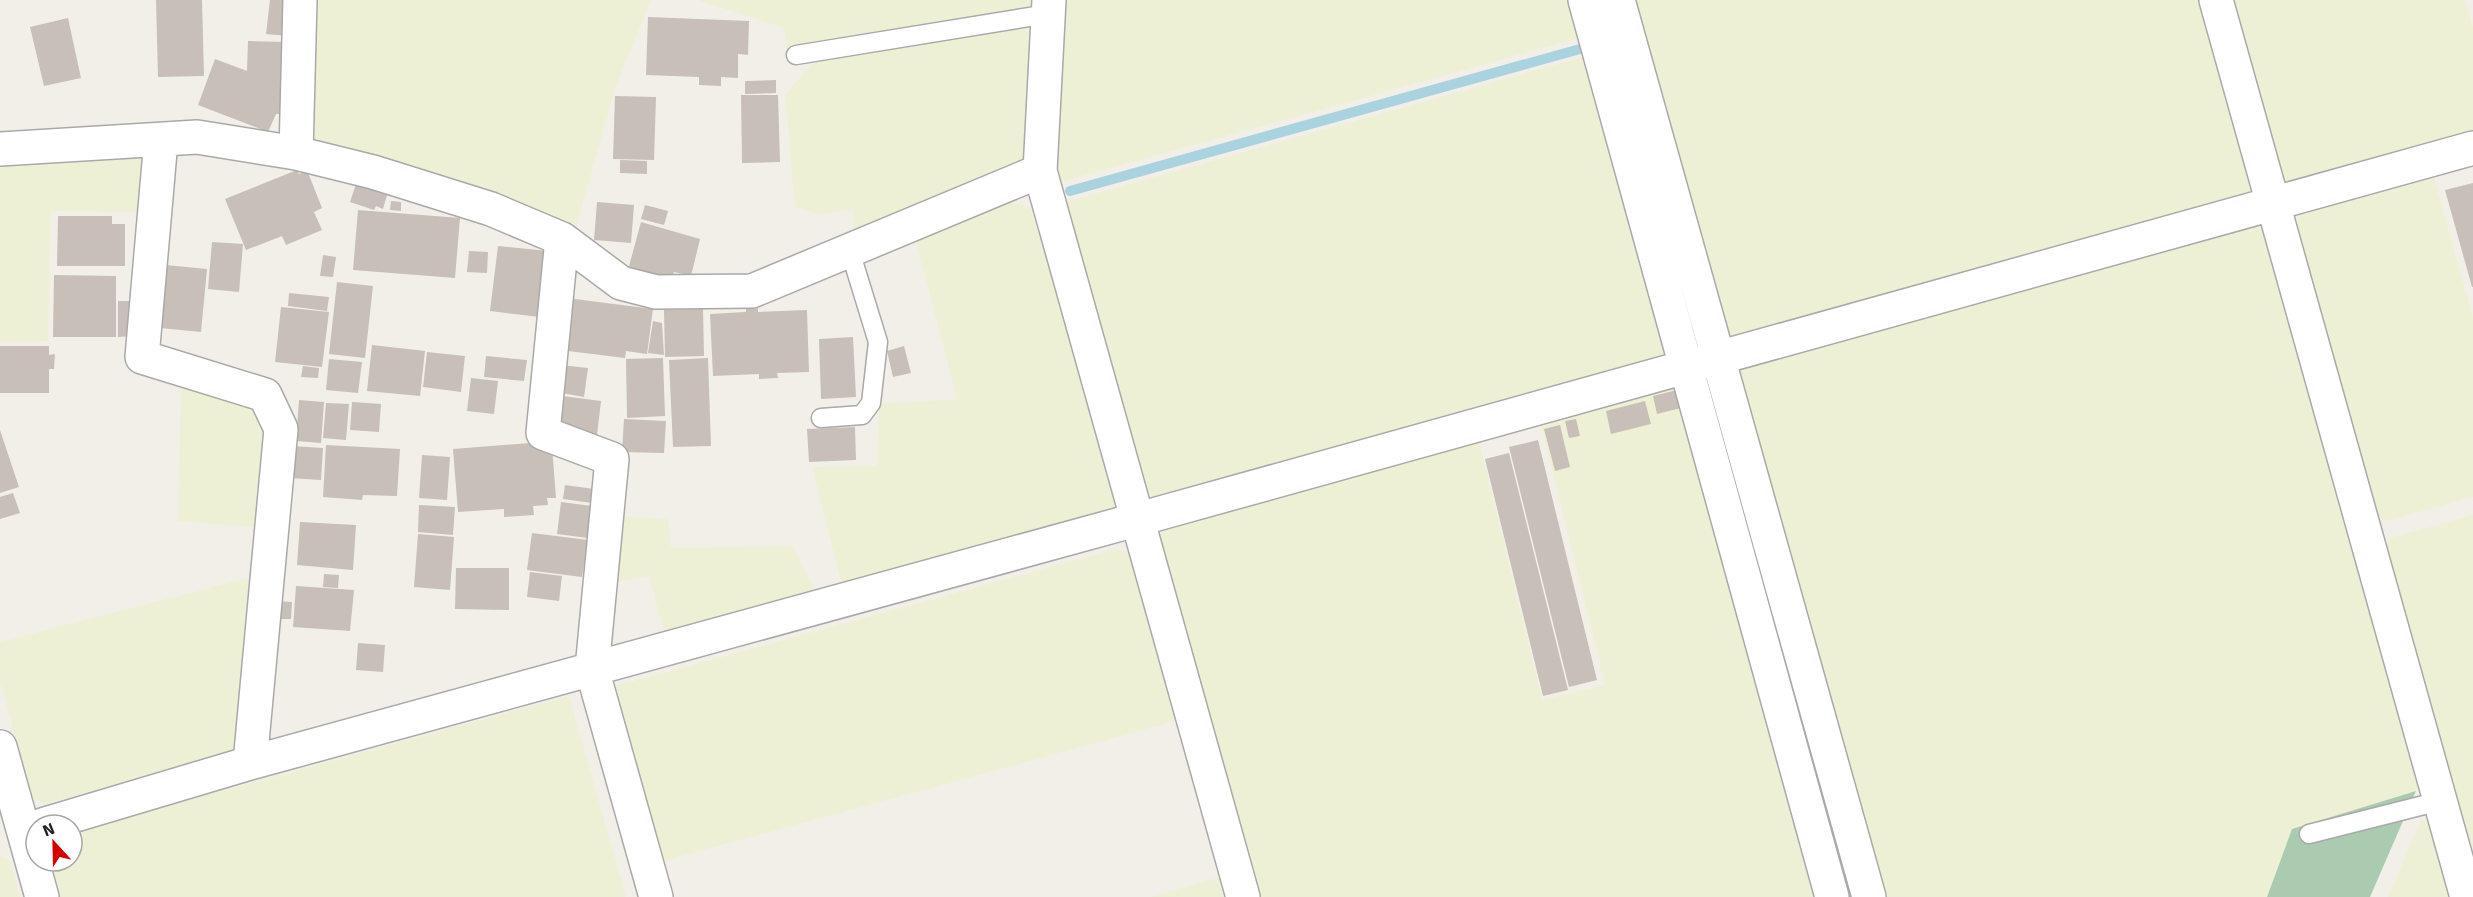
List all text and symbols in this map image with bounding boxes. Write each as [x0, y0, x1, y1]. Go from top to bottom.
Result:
north arrow [24, 813, 84, 873]
text: N [40, 819, 58, 841]

